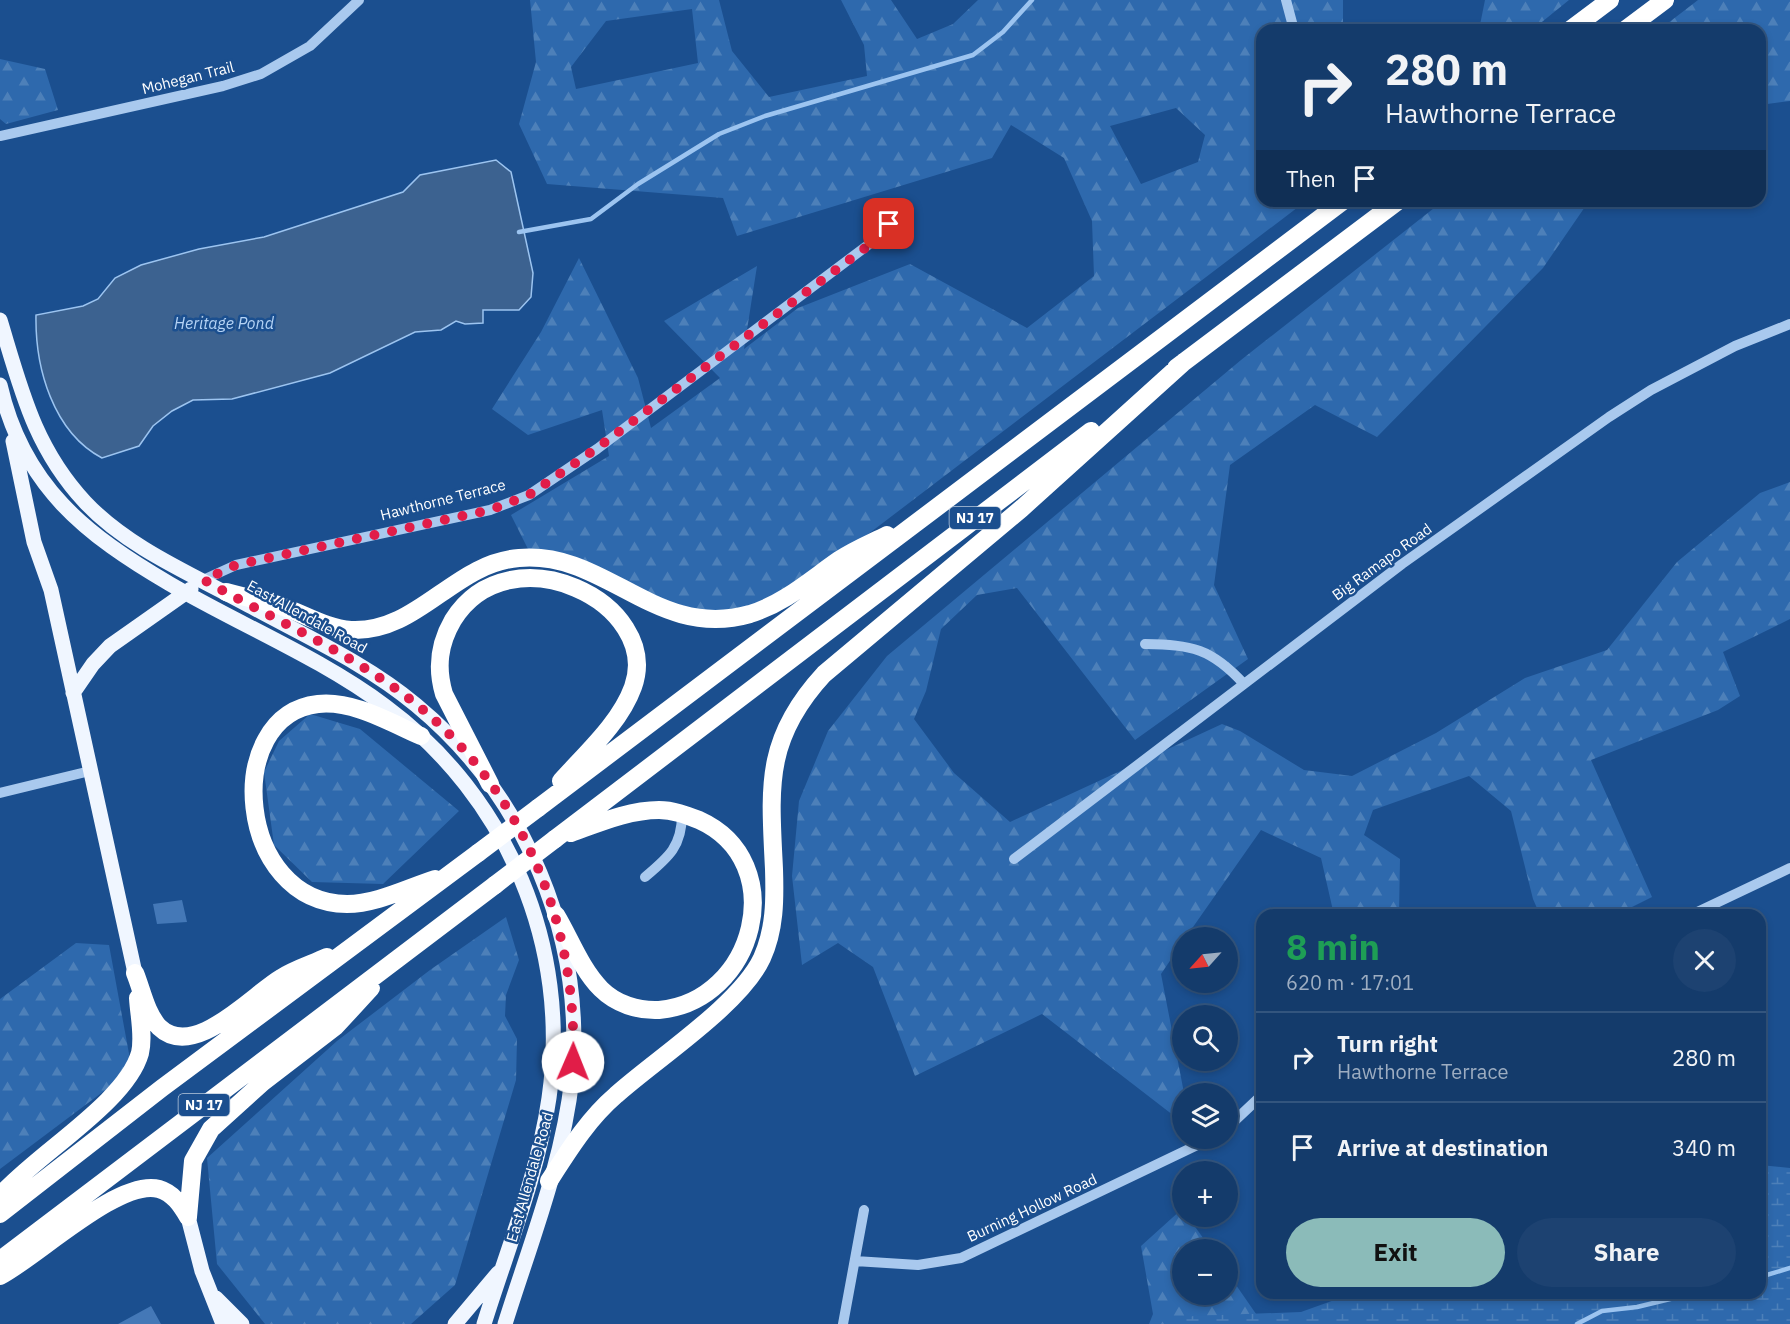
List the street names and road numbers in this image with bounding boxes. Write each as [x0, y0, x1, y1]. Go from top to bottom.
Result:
street label: Mohegan Trail [140, 57, 236, 98]
street label: Hawthorne Terrace [378, 475, 508, 524]
road number: NJ 17 [950, 507, 1000, 529]
street label: Big Ramapo Road [1328, 519, 1435, 604]
street label: East Allendale Road [244, 576, 371, 657]
road number: NJ 17 [178, 1094, 230, 1116]
street label: East Allendale Road [502, 1110, 557, 1244]
street label: Burning Hollow Road [964, 1169, 1100, 1246]

